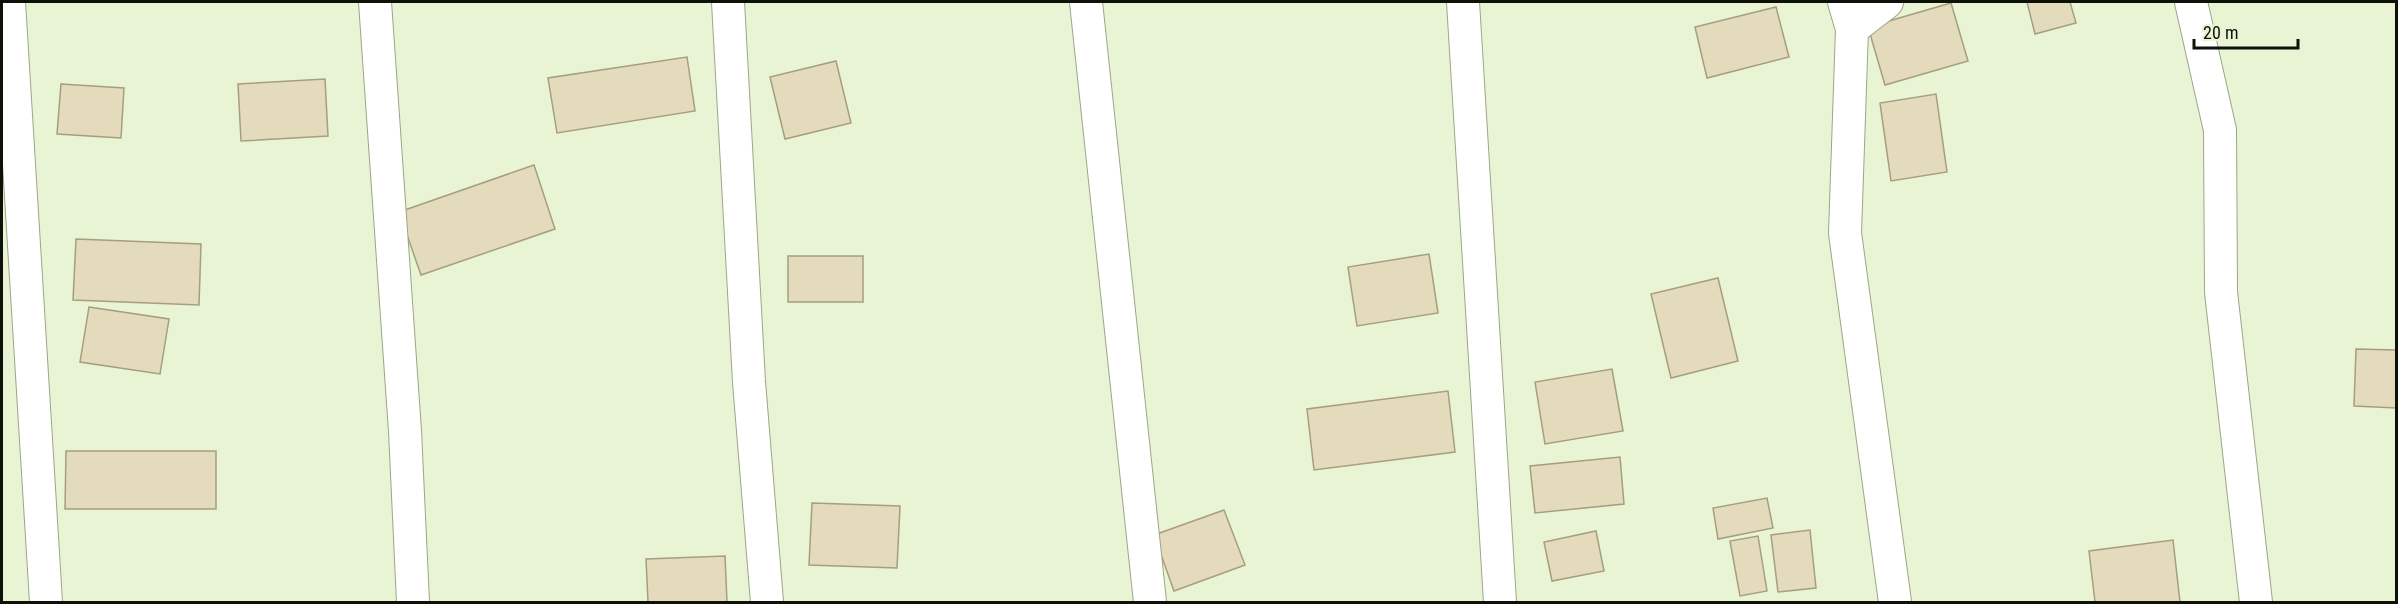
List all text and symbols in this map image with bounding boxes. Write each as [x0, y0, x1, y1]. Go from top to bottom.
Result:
scale bar [2194, 12, 2298, 50]
text: 20 m [2203, 22, 2238, 43]

